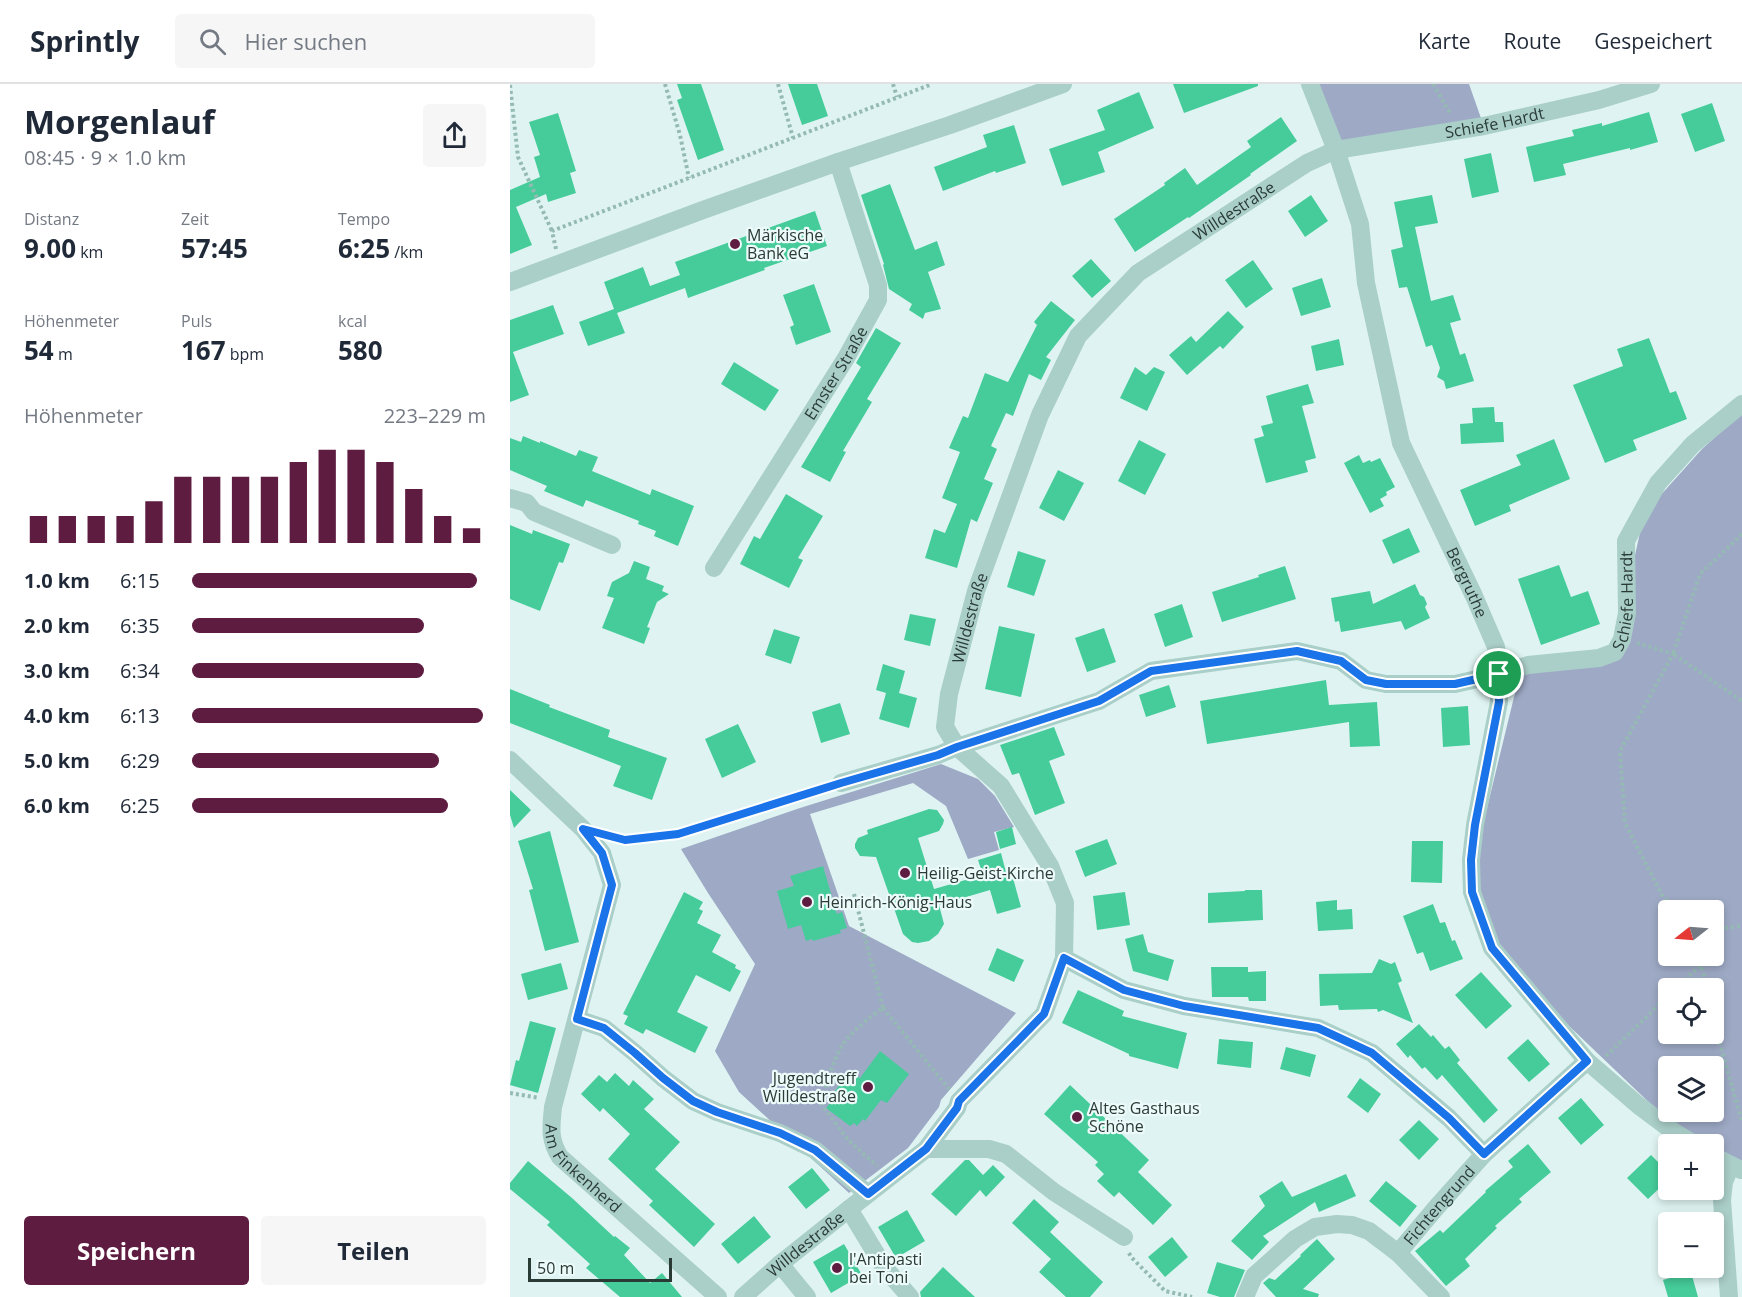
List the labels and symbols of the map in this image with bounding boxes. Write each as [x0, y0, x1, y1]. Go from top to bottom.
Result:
street label: Schiefe Hardt [1443, 102, 1546, 143]
street label: Willdestraße [1189, 176, 1279, 245]
place label: Märkische Bank eG [747, 224, 823, 264]
marker: Märkische Bank eG [728, 237, 742, 251]
street label: Emster Straße [799, 322, 872, 424]
street label: Bergruthe [1441, 543, 1493, 621]
street label: Schiefe Hardt [1607, 551, 1638, 655]
street label: Willdestraße [946, 569, 993, 666]
pin [1473, 648, 1524, 699]
place label: Heilig-Geist-Kirche [917, 862, 1054, 884]
marker: Heilig-Geist-Kirche [898, 866, 912, 880]
place label: Heinrich-König-Haus [819, 891, 972, 913]
marker: Heinrich-König-Haus [800, 895, 814, 909]
north arrow [1658, 900, 1724, 966]
place label: Jugendtreff Willdestraße [763, 1067, 857, 1107]
marker: Jugendtreff Willdestraße [861, 1080, 875, 1094]
place label: Altes Gasthaus Schöne [1089, 1097, 1200, 1137]
marker: Altes Gasthaus Schöne [1070, 1110, 1084, 1124]
street label: Am Finkenherd [540, 1124, 626, 1217]
street label: Fichtengrund [1398, 1161, 1480, 1250]
street label: Willdestraße [762, 1206, 849, 1282]
place label: l'Antipasti bei Toni [849, 1248, 922, 1288]
scale bar [528, 1255, 672, 1282]
marker: l'Antipasti bei Toni [830, 1261, 844, 1275]

